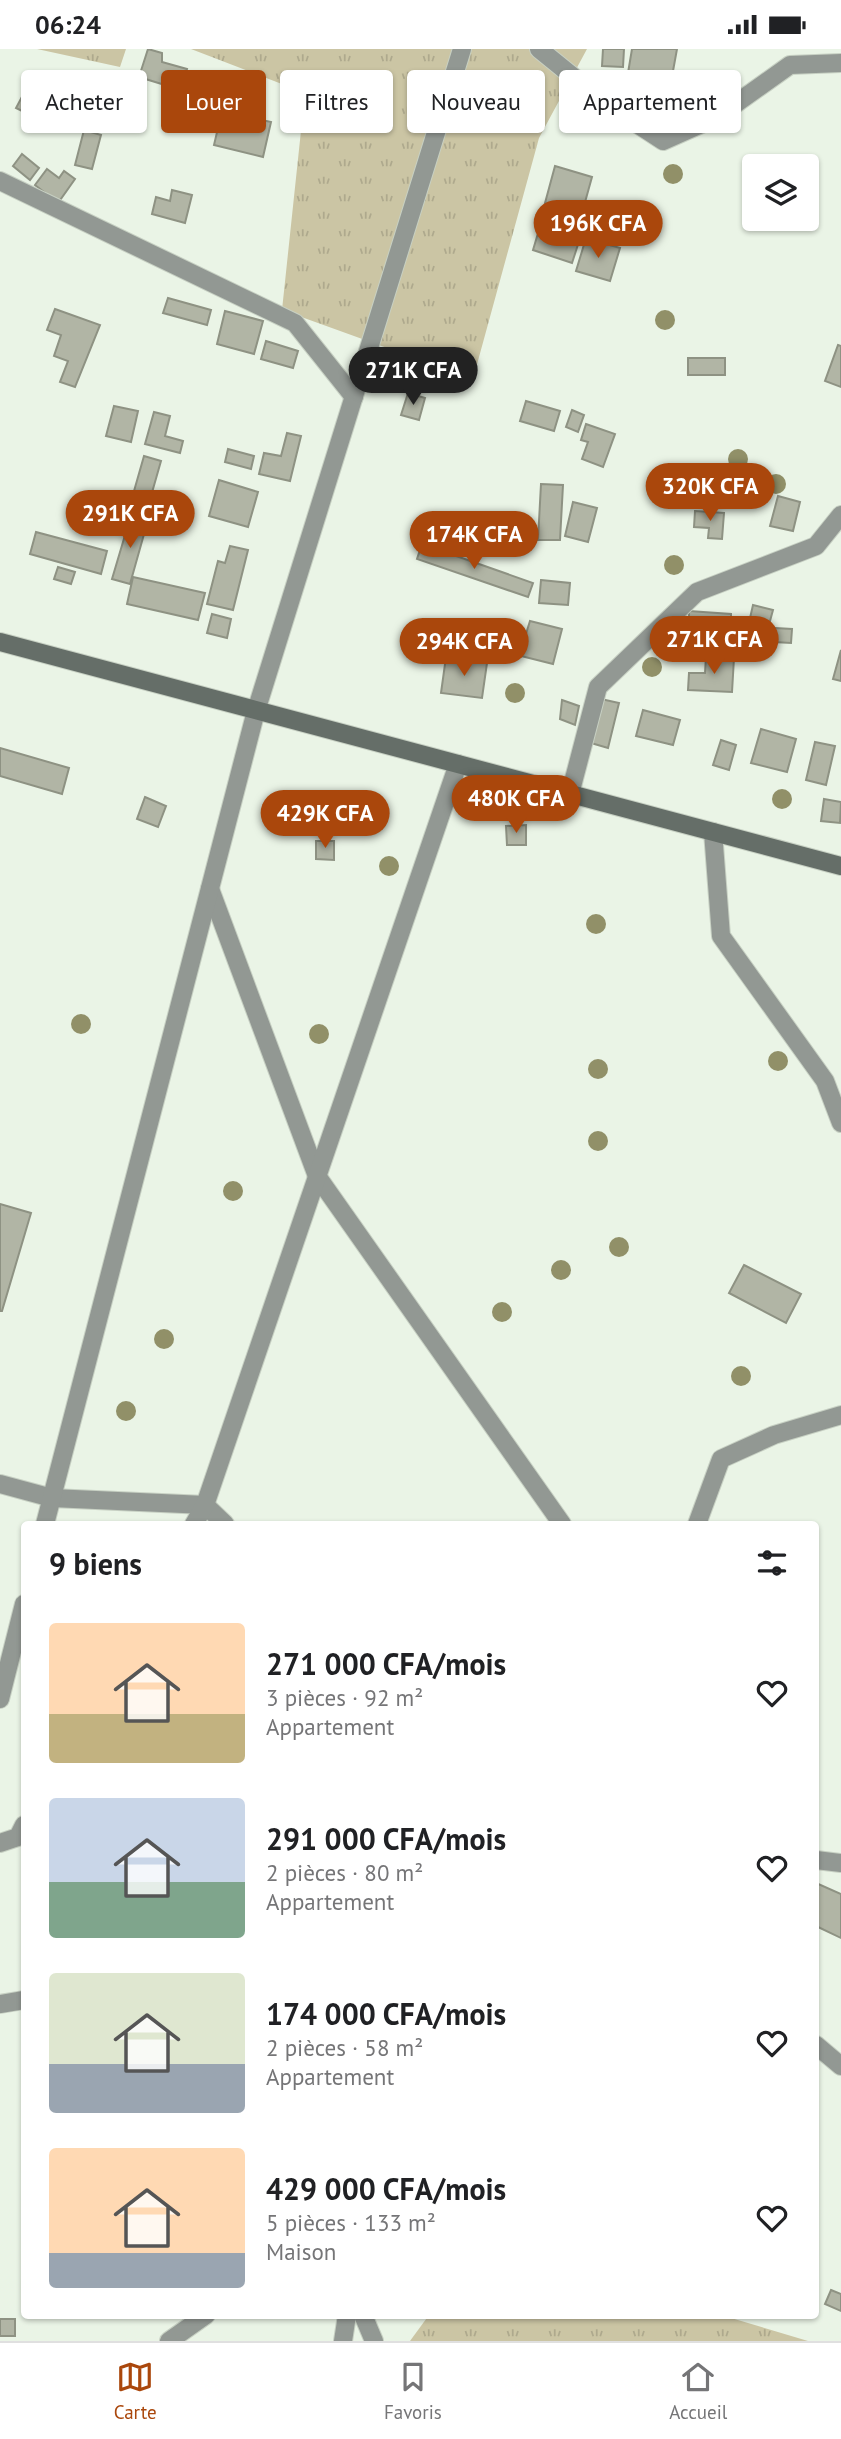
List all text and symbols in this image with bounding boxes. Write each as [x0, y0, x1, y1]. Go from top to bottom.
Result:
text: 06:24 [35, 8, 101, 41]
chip: Acheter [21, 70, 147, 133]
chip: Louer [161, 70, 266, 133]
chip: Filtres [280, 70, 393, 133]
chip: Nouveau [407, 70, 545, 133]
chip: Appartement [559, 70, 741, 133]
map controls [742, 154, 819, 231]
button: layers [742, 154, 819, 231]
pin: 196K CFA [526, 201, 670, 260]
text: 196K CFA [550, 208, 646, 237]
pin: 271K CFA [341, 347, 485, 407]
text: 271K CFA [365, 355, 461, 384]
pin: 320K CFA [638, 463, 782, 523]
text: 320K CFA [662, 471, 758, 500]
pin: 291K CFA [58, 491, 202, 550]
text: 291K CFA [82, 498, 178, 527]
pin: 174K CFA [402, 511, 546, 571]
text: 174K CFA [426, 519, 522, 548]
pin: 271K CFA [642, 617, 786, 676]
pin: 294K CFA [392, 619, 536, 678]
text: 271K CFA [666, 624, 762, 653]
text: 294K CFA [416, 626, 512, 655]
pin: 480K CFA [444, 775, 588, 835]
text: 480K CFA [468, 783, 564, 812]
pin: 429K CFA [253, 791, 397, 850]
text: 429K CFA [277, 798, 373, 827]
text: 9 biens [49, 1544, 142, 1583]
icon: filters [753, 1544, 791, 1582]
text: 271 000 CFA/mois [266, 1644, 506, 1683]
icon: home [105, 1651, 189, 1735]
icon: heart [753, 1674, 791, 1712]
text: 3 pièces · 92 m² [266, 1683, 423, 1712]
text: Appartement [266, 1712, 394, 1741]
text: 291 000 CFA/mois [266, 1819, 506, 1858]
icon: home [105, 1826, 189, 1910]
icon: heart [753, 1849, 791, 1887]
text: 2 pièces · 80 m² [266, 1858, 423, 1887]
text: Appartement [266, 1887, 394, 1916]
text: 174 000 CFA/mois [266, 1994, 506, 2033]
icon: home [105, 2001, 189, 2085]
icon: heart [753, 2024, 791, 2062]
text: 2 pièces · 58 m² [266, 2033, 423, 2062]
text: Appartement [266, 2062, 394, 2091]
text: 429 000 CFA/mois [266, 2169, 506, 2208]
icon: home [105, 2176, 189, 2260]
icon: heart [753, 2199, 791, 2237]
text: 5 pièces · 133 m² [266, 2208, 436, 2237]
text: Maison [266, 2237, 336, 2266]
tab: Carte [114, 2358, 157, 2424]
tab: Favoris [384, 2358, 442, 2424]
tab: Accueil [669, 2358, 727, 2424]

